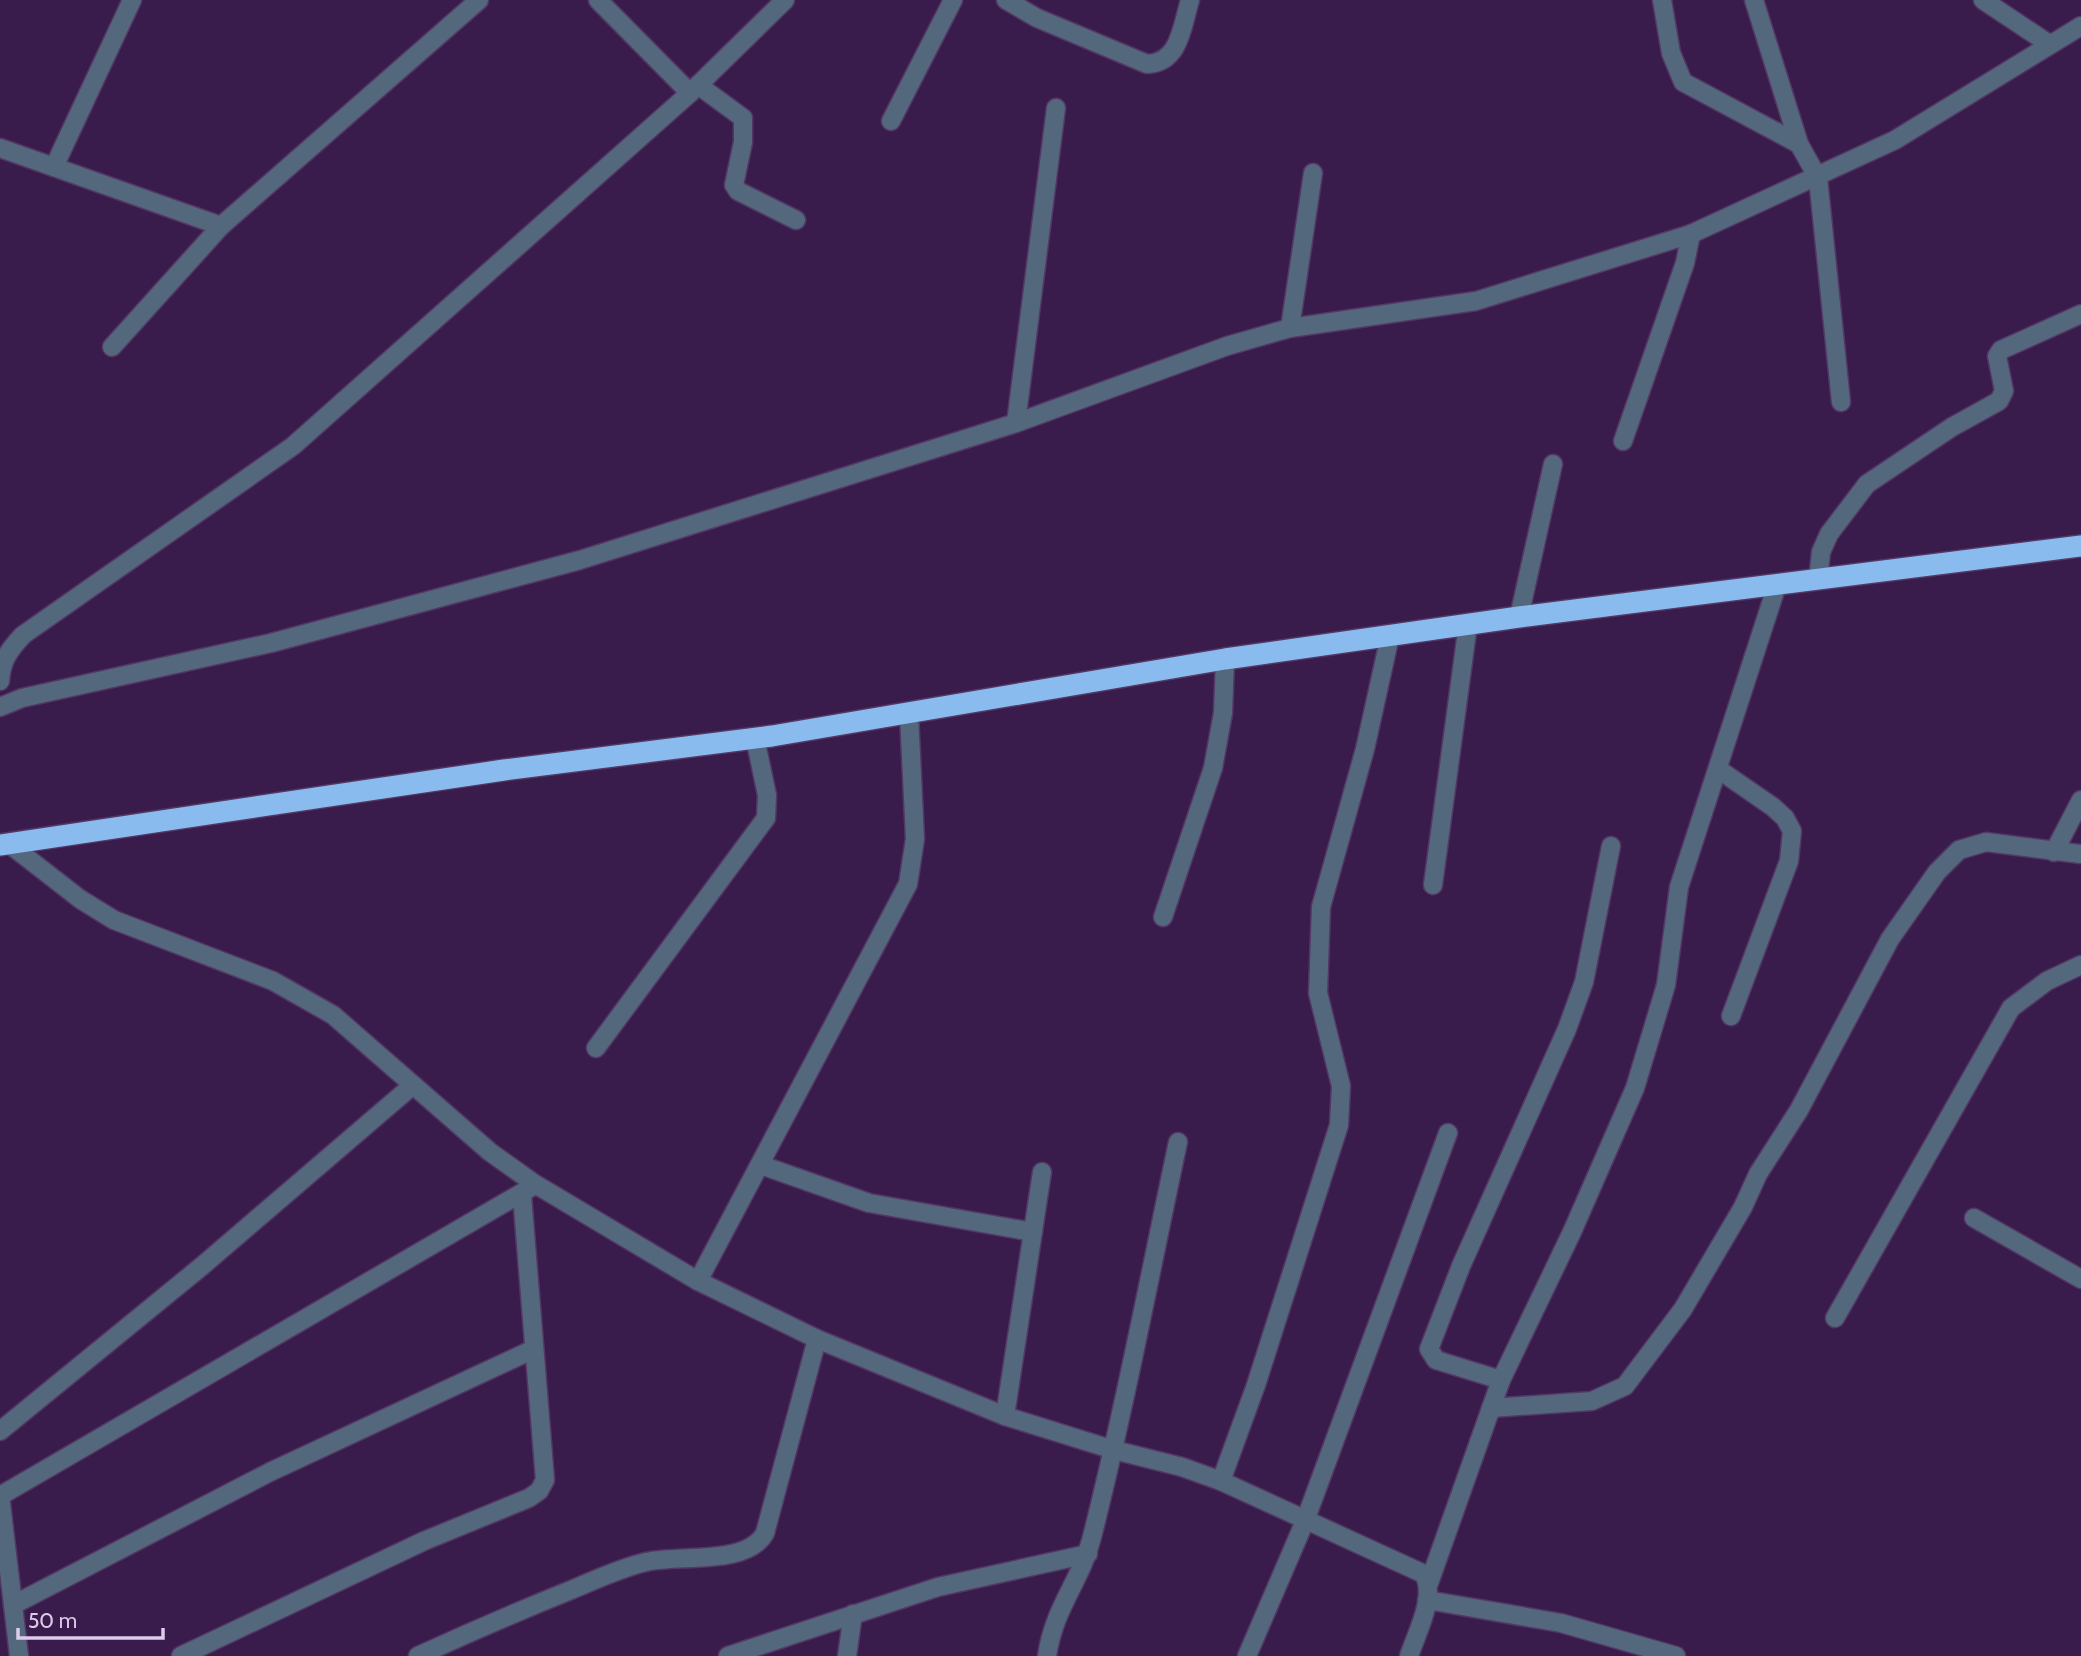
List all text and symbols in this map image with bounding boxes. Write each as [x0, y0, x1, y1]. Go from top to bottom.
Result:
scale bar [18, 1596, 163, 1640]
text: 50 m [28, 1608, 77, 1633]

